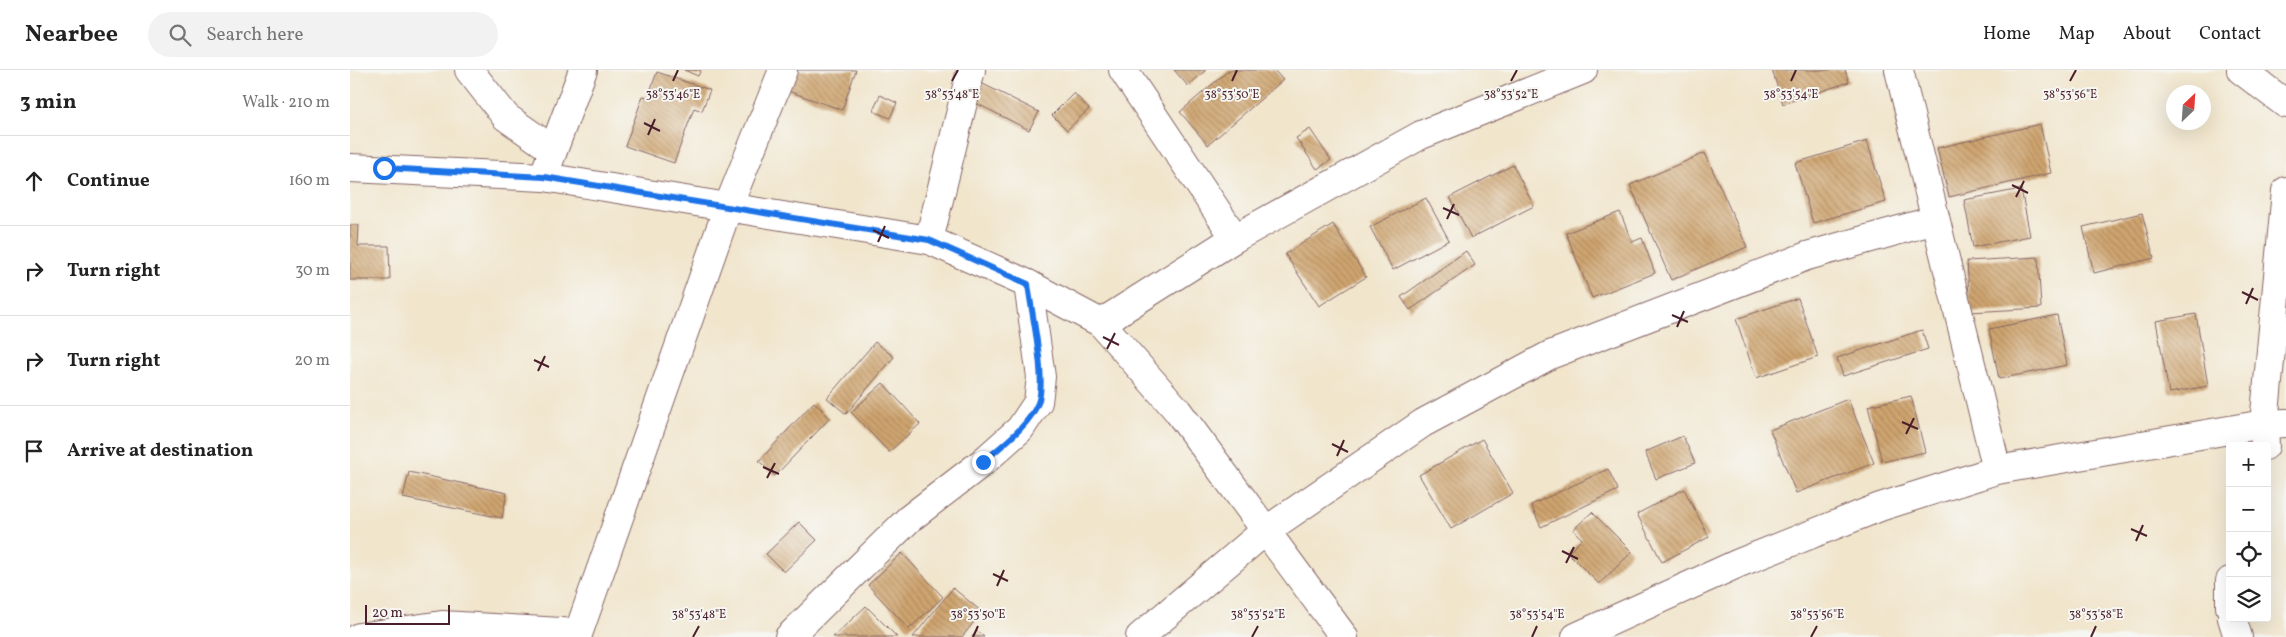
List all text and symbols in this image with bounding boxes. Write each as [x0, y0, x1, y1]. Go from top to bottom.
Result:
search box [148, 12, 498, 57]
text: Nearbee [25, 18, 118, 52]
icon: search [166, 21, 194, 49]
text: Search here [206, 22, 303, 48]
text: Home [1983, 22, 2031, 47]
text: Map [2059, 22, 2095, 47]
text: About [2123, 22, 2171, 47]
text: Contact [2199, 22, 2261, 47]
north arrow [2166, 85, 2211, 130]
text: 38°53'46"E [646, 87, 700, 103]
text: 38°53'48"E [925, 87, 979, 103]
text: 38°53'50"E [1205, 87, 1259, 103]
text: 38°53'52"E [1484, 87, 1538, 103]
text: 38°53'54"E [1764, 87, 1818, 103]
text: 38°53'56"E [2043, 87, 2097, 103]
text: 3 min [20, 88, 76, 117]
text: Walk · 210 m [242, 92, 330, 114]
route start [373, 157, 396, 180]
icon: ahead [20, 167, 48, 195]
text: Continue [67, 168, 150, 194]
text: 160 m [289, 170, 330, 192]
icon: right [20, 257, 48, 285]
text: Turn right [67, 258, 160, 284]
text: 30 m [295, 260, 330, 282]
icon: right [20, 347, 48, 375]
text: Turn right [67, 348, 160, 374]
text: 20 m [295, 350, 330, 372]
icon: arrive [20, 437, 48, 465]
text: Arrive at destination [67, 438, 253, 464]
map controls [2226, 442, 2271, 622]
button: + [2226, 442, 2271, 487]
route end [972, 451, 995, 474]
button: − [2226, 487, 2271, 532]
button: locate [2226, 532, 2271, 577]
button: layers [2226, 577, 2271, 622]
scale bar [365, 602, 450, 625]
text: 20 m [372, 604, 403, 623]
text: 38°53'48"E [672, 607, 726, 623]
text: 38°53'50"E [951, 607, 1005, 623]
text: 38°53'52"E [1231, 607, 1285, 623]
text: 38°53'54"E [1510, 607, 1564, 623]
text: 38°53'56"E [1790, 607, 1844, 623]
text: 38°53'58"E [2069, 607, 2123, 623]

